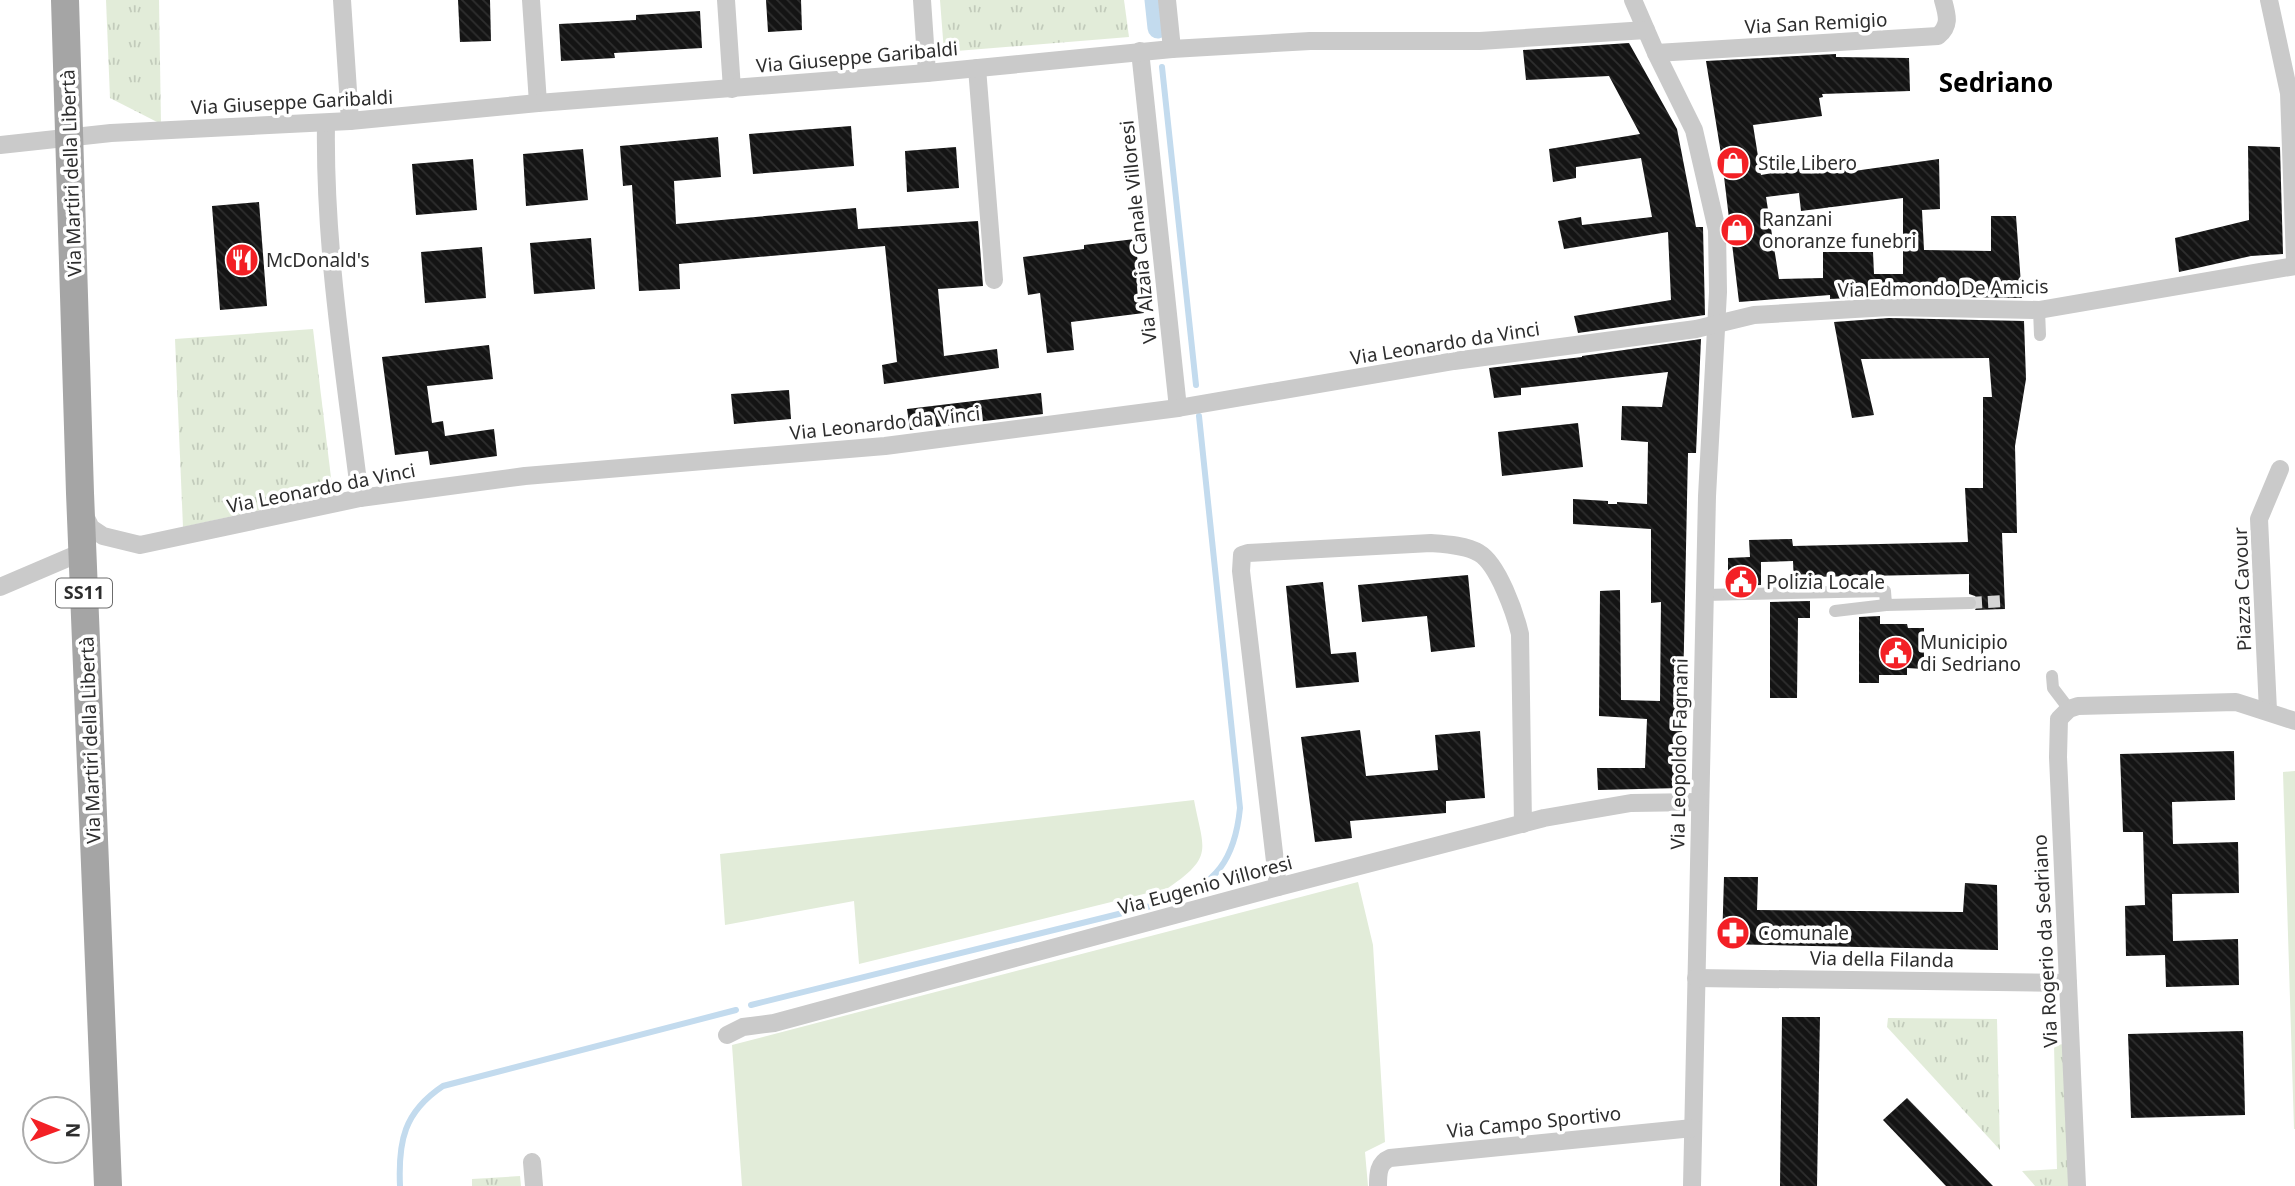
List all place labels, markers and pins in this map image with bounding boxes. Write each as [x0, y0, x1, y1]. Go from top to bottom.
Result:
shop icon: Stile Libero [1714, 144, 1752, 182]
place label: Stile Libero [1758, 150, 1857, 176]
place label: Ranzani onoranze funebri [1762, 206, 1916, 254]
shop icon: Ranzani onoranze funebri [1718, 211, 1756, 249]
restaurant icon: McDonald's [223, 241, 261, 279]
place label: McDonald's [266, 247, 370, 273]
public building icon: Polizia Locale [1722, 563, 1760, 601]
place label: Polizia Locale [1766, 569, 1885, 595]
place label: Municipio di Sedriano [1920, 629, 2021, 677]
public building icon: Municipio di Sedriano [1877, 634, 1915, 672]
pharmacy icon: Comunale [1714, 914, 1752, 952]
place label: Comunale [1758, 920, 1849, 946]

